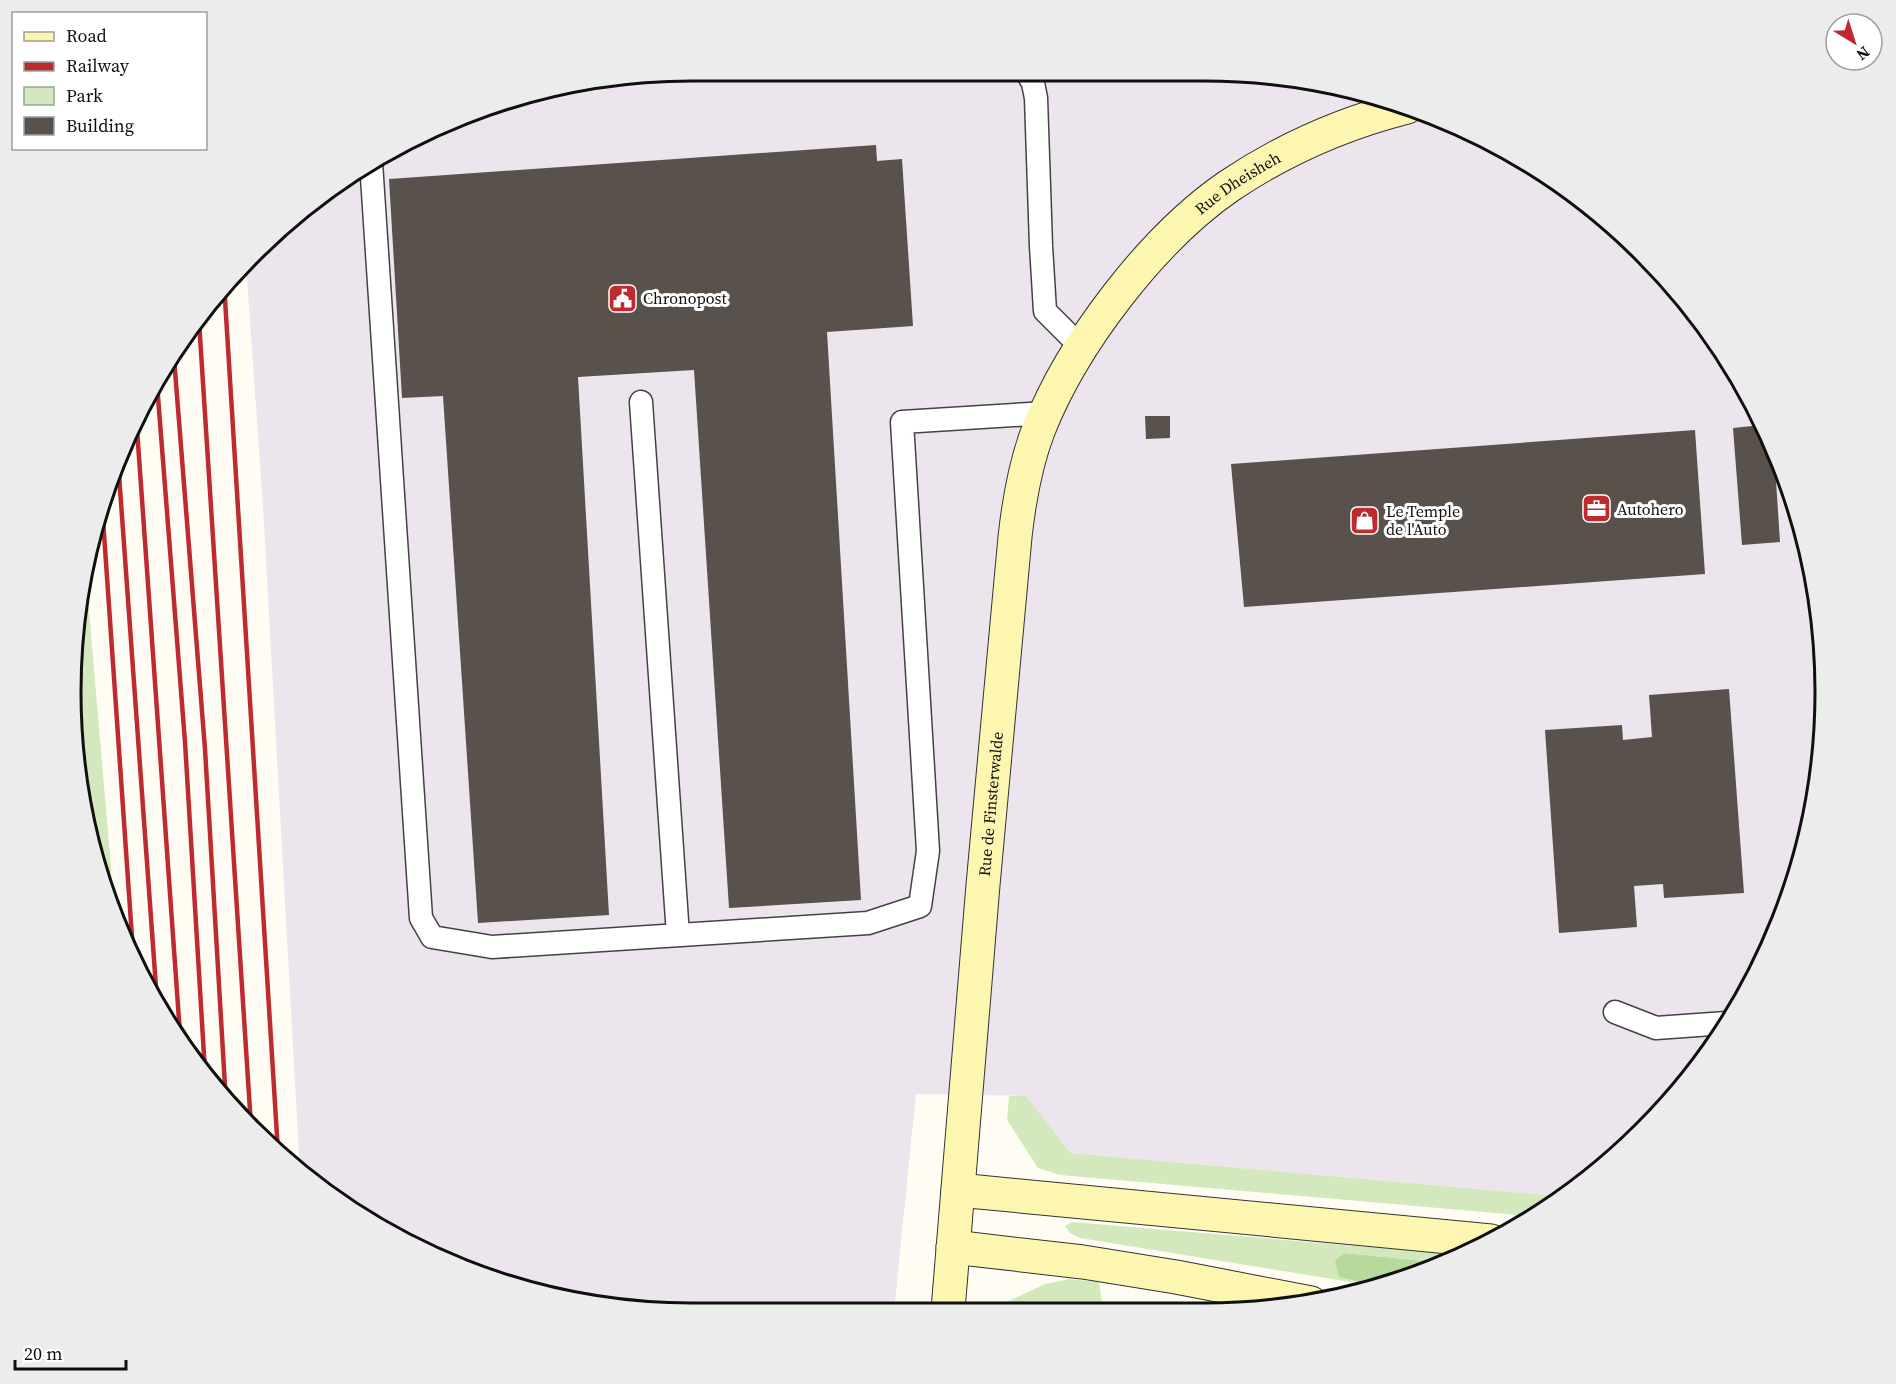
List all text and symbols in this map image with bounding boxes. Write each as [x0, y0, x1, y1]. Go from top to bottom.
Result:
legend [12, 12, 207, 150]
north arrow [1824, 12, 1884, 72]
text: Road [66, 23, 107, 48]
text: N [1852, 42, 1875, 66]
text: Railway [66, 53, 130, 78]
text: Park [66, 83, 103, 108]
text: Building [66, 113, 134, 138]
street label: Rue Dheisheh [1190, 146, 1285, 219]
public building icon: Chronopost [606, 282, 638, 314]
place label: Chronopost [643, 287, 727, 309]
office icon: Autohero [1580, 493, 1612, 525]
place label: Autohero [1617, 498, 1684, 520]
place label: Le Temple de l'Auto [1386, 500, 1460, 540]
shop icon: Le Temple de l'Auto [1349, 504, 1381, 536]
street label: Rue de Finsterwalde [973, 730, 1008, 877]
scale bar [15, 1333, 126, 1371]
text: 20 m [24, 1341, 62, 1366]

